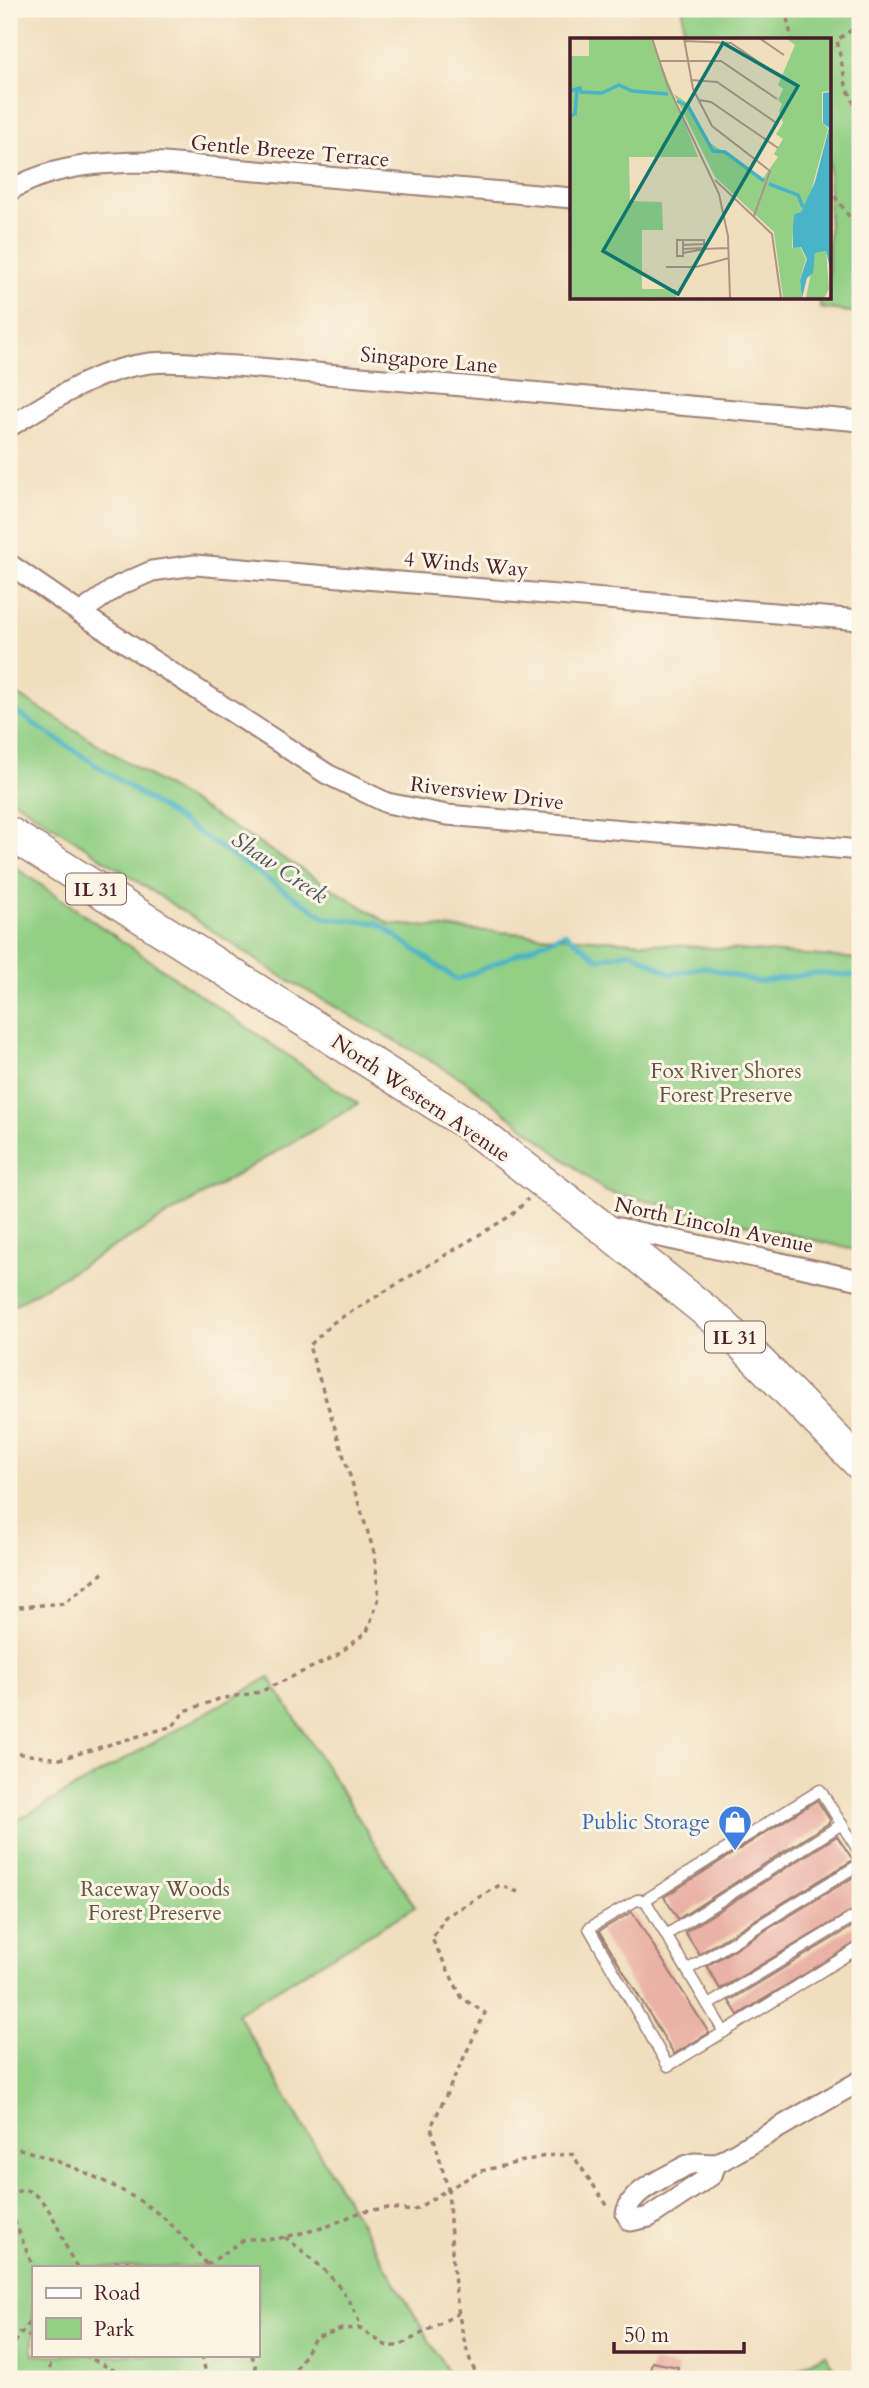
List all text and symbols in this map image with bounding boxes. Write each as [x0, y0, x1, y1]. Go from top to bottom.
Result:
inset map [570, 38, 830, 299]
street label: Gentle Breeze Terrace [189, 128, 390, 175]
street label: Singapore Lane [359, 340, 499, 381]
street label: 4 Winds Way [403, 545, 529, 584]
street label: Riversview Drive [408, 770, 565, 817]
water label: Shaw Creek [226, 824, 334, 911]
road number: IL 31 [66, 874, 126, 904]
street label: North Western Avenue [326, 1028, 516, 1169]
park label: Fox River Shores Forest Preserve [651, 1057, 801, 1110]
street label: North Lincoln Avenue [611, 1190, 816, 1261]
road number: IL 31 [705, 1322, 765, 1352]
shop icon: Public Storage [716, 1803, 754, 1852]
place label: Public Storage [582, 1808, 710, 1837]
park label: Raceway Woods Forest Preserve [80, 1875, 230, 1928]
legend [32, 2266, 259, 2356]
text: Road [94, 2279, 140, 2308]
scale bar [614, 2311, 743, 2355]
text: Park [94, 2315, 135, 2344]
text: 50 m [624, 2321, 669, 2350]

